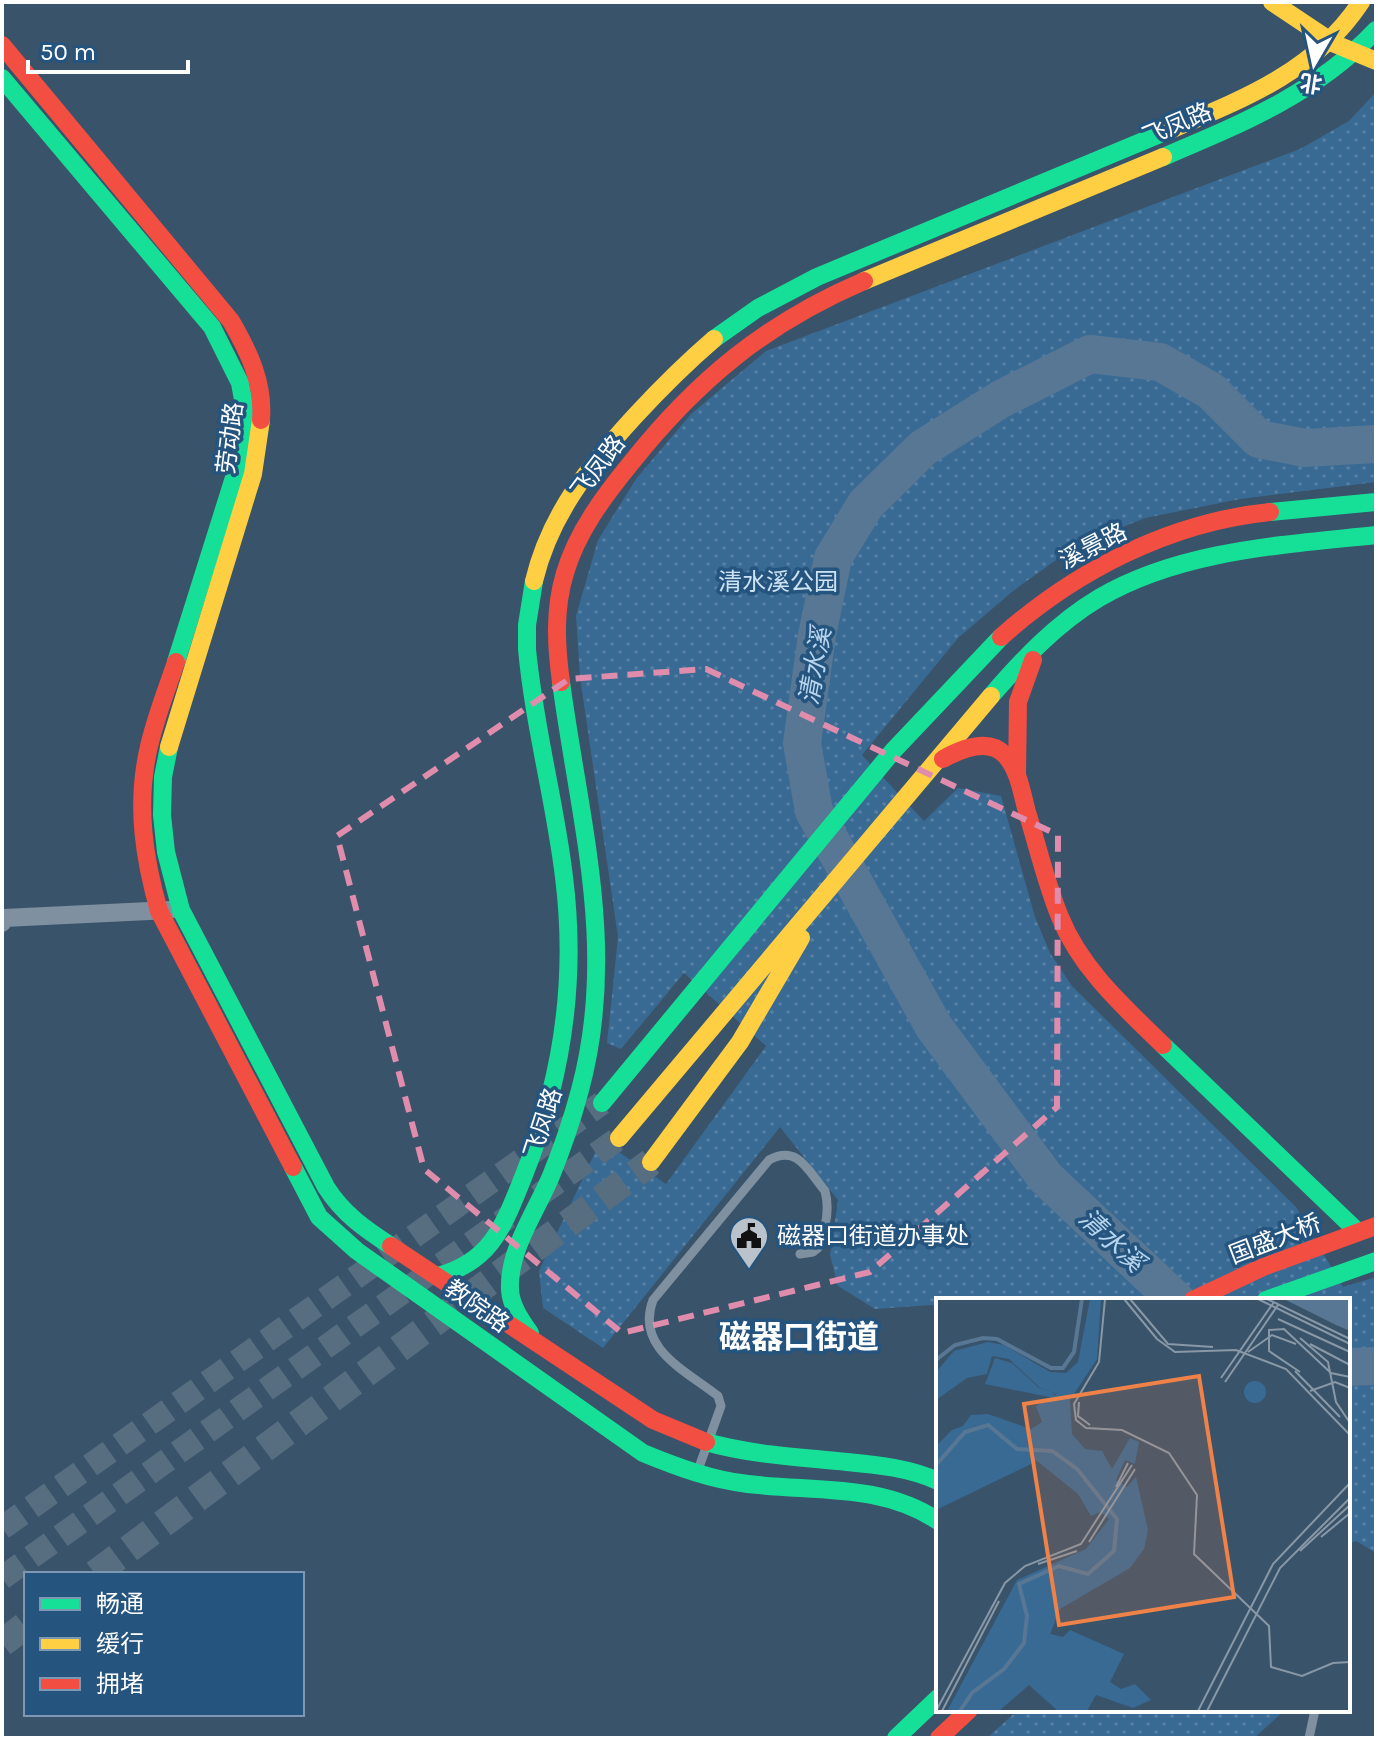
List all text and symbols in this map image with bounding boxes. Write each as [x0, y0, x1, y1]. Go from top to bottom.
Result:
scale bar [28, 24, 188, 74]
north arrow [1274, 24, 1354, 104]
text: 50 m [40, 38, 96, 66]
text: 北 [1298, 68, 1324, 97]
street label: 飞凤路 [1138, 97, 1216, 151]
street label: 劳动路 [212, 401, 248, 475]
street label: 飞凤路 [565, 430, 631, 504]
street label: 溪景路 [1055, 517, 1131, 575]
park label: 清水溪公园 [718, 568, 838, 596]
water label: 清水溪 [793, 622, 838, 707]
street label: 飞凤路 [519, 1084, 567, 1162]
water label: 清水溪 [1073, 1202, 1153, 1280]
street label: 国盛大桥 [1225, 1209, 1325, 1269]
public building icon: 磁器口街道办事处 [728, 1215, 770, 1270]
place label: 磁器口街道办事处 [777, 1222, 969, 1250]
street label: 教院路 [439, 1274, 515, 1338]
inset map [936, 1298, 1350, 1712]
district label: 磁器口街道 [719, 1319, 879, 1356]
legend [24, 1572, 304, 1716]
text: 畅通 [96, 1590, 144, 1618]
text: 缓行 [96, 1630, 144, 1658]
text: 拥堵 [96, 1670, 144, 1698]

